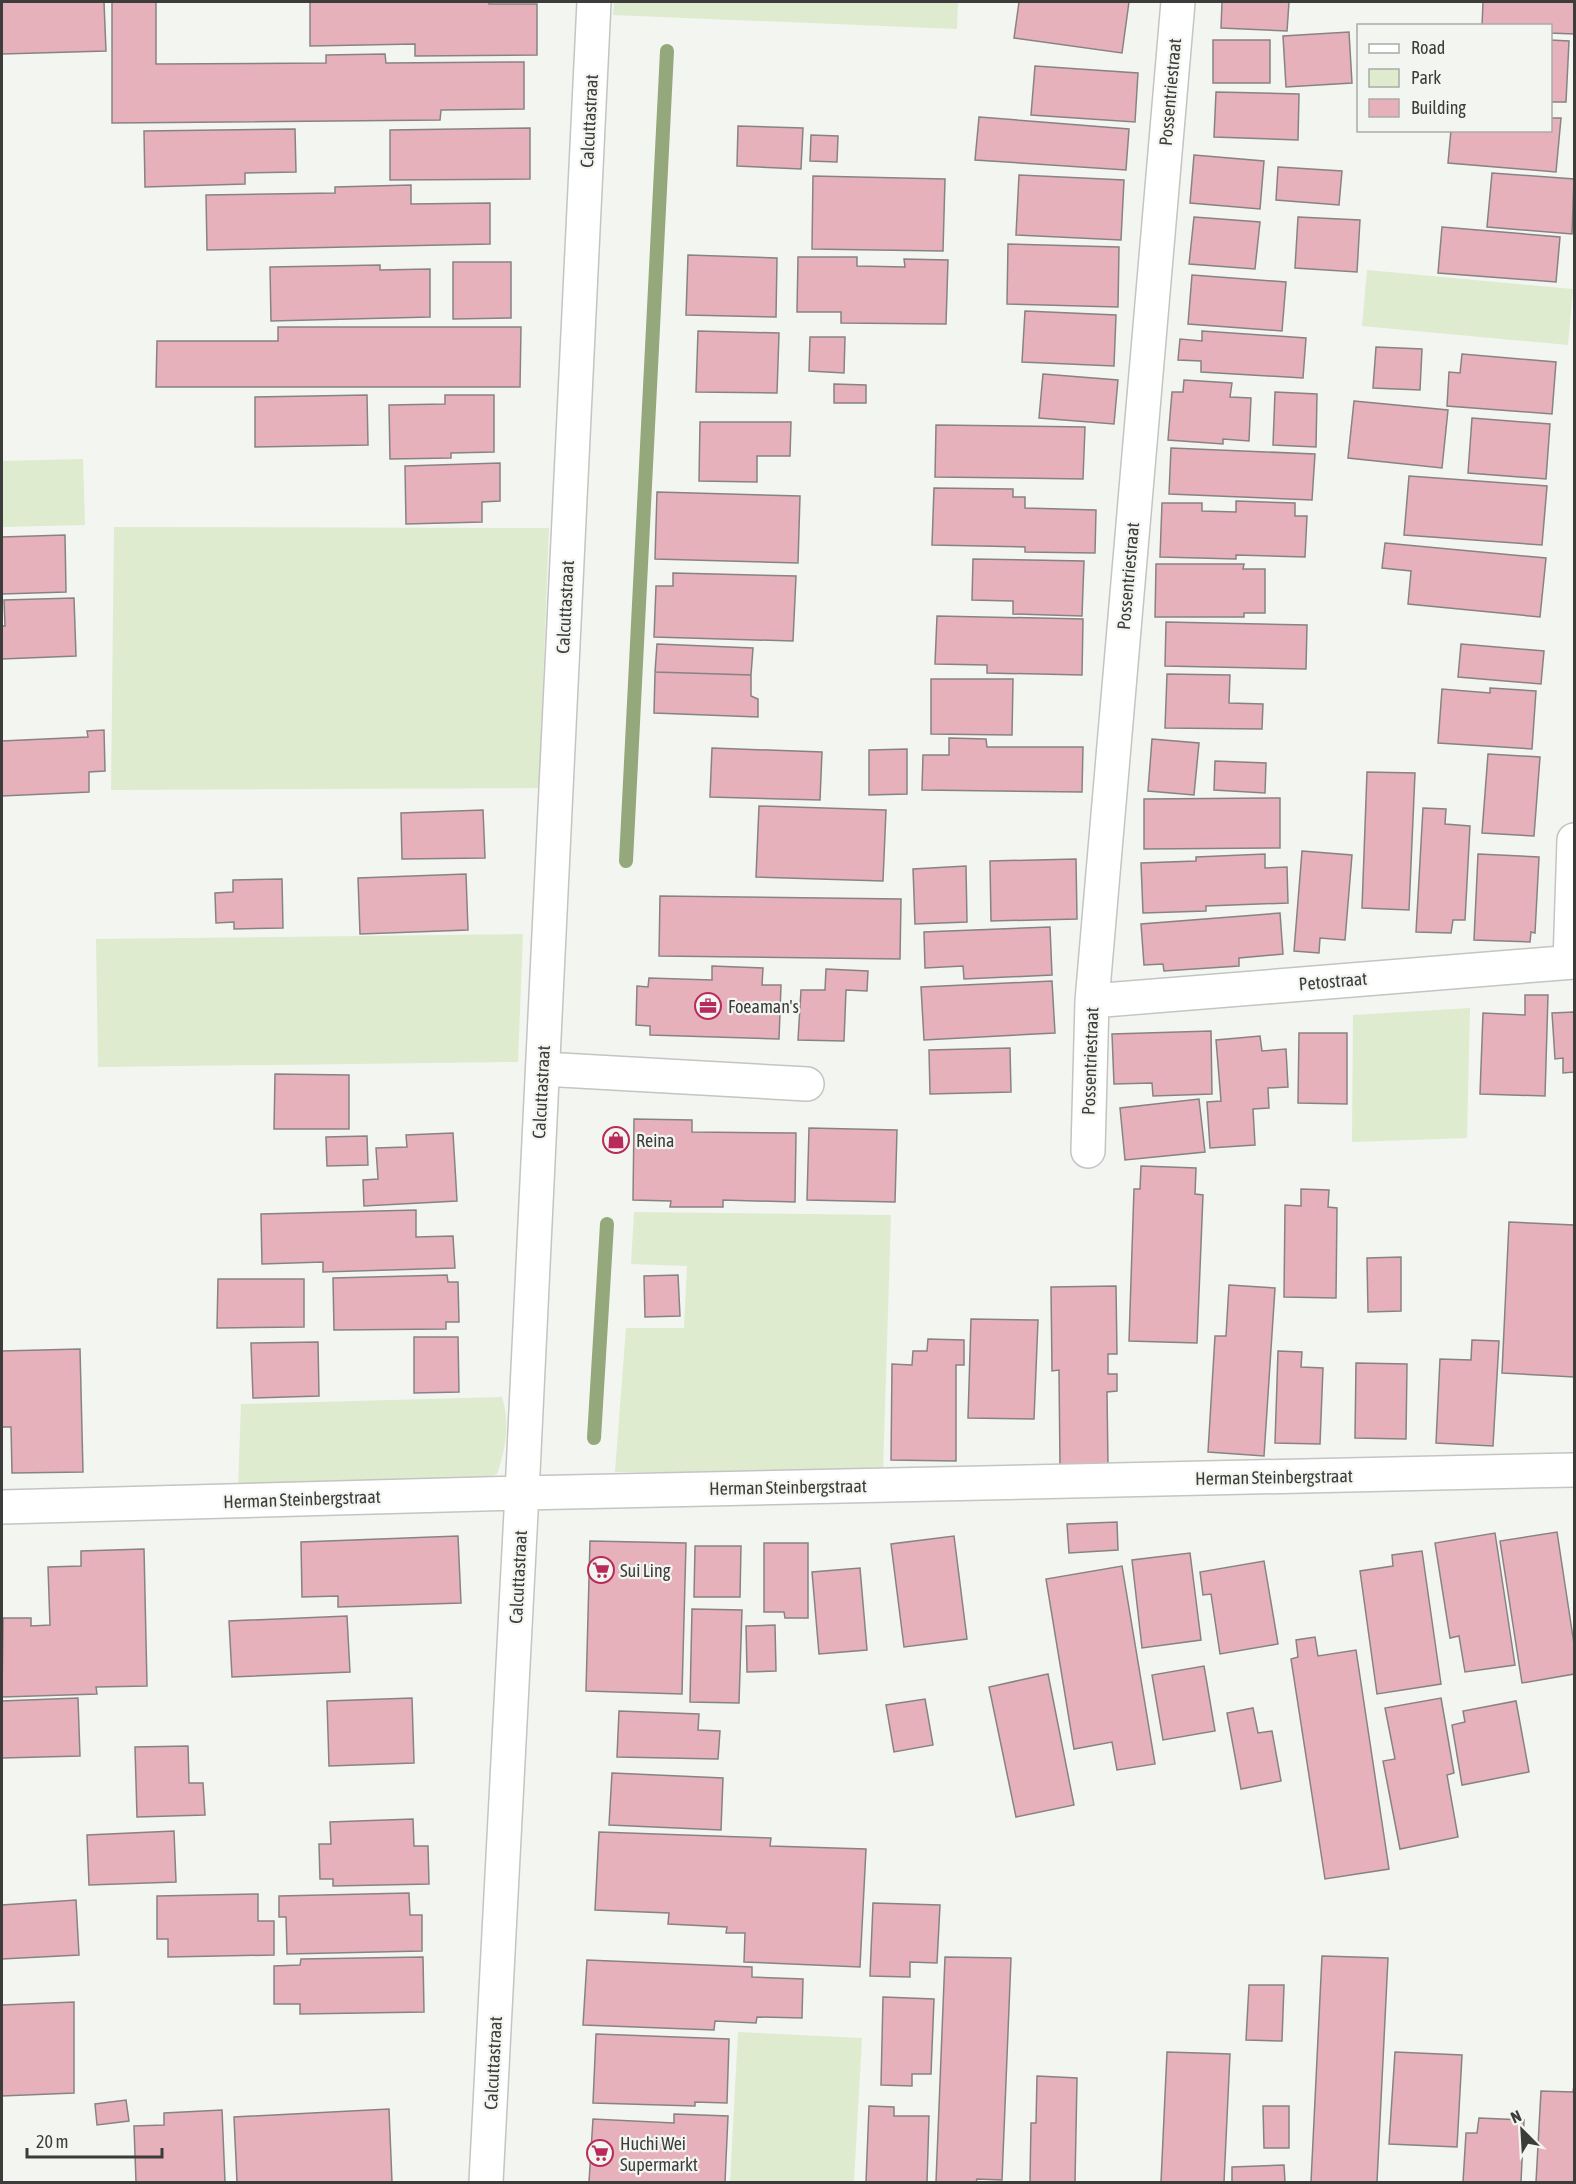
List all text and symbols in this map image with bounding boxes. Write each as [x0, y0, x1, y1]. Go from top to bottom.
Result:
legend [1357, 24, 1552, 132]
street label: Possentriestraat [1155, 37, 1185, 147]
text: Road [1411, 37, 1445, 58]
text: Park [1411, 67, 1441, 88]
street label: Calcuttastraat [576, 74, 602, 168]
text: Building [1411, 97, 1466, 118]
street label: Possentriestraat [1113, 521, 1143, 631]
street label: Calcuttastraat [552, 560, 578, 654]
street label: Petostraat [1298, 968, 1368, 994]
office icon: Foeaman's [693, 991, 723, 1021]
place label: Foeaman's [728, 996, 799, 1017]
street label: Possentriestraat [1078, 1007, 1102, 1115]
street label: Calcuttastraat [528, 1045, 554, 1139]
shop icon: Reina [601, 1125, 631, 1155]
place label: Reina [636, 1130, 674, 1151]
street label: Herman Steinbergstraat [1195, 1465, 1353, 1489]
street label: Herman Steinbergstraat [709, 1475, 867, 1499]
street label: Herman Steinbergstraat [223, 1486, 381, 1512]
street label: Calcuttastraat [505, 1530, 531, 1624]
supermarket icon: Sui Ling [586, 1555, 616, 1585]
place label: Sui Ling [620, 1560, 671, 1581]
street label: Calcuttastraat [480, 2016, 506, 2110]
north arrow [1492, 2100, 1552, 2160]
text: N [1508, 2106, 1524, 2126]
scale bar [27, 2121, 162, 2159]
text: 20 m [36, 2131, 68, 2152]
place label: Huchi Wei Supermarkt [620, 2133, 698, 2175]
supermarket icon: Huchi Wei Supermarkt [585, 2138, 615, 2168]

